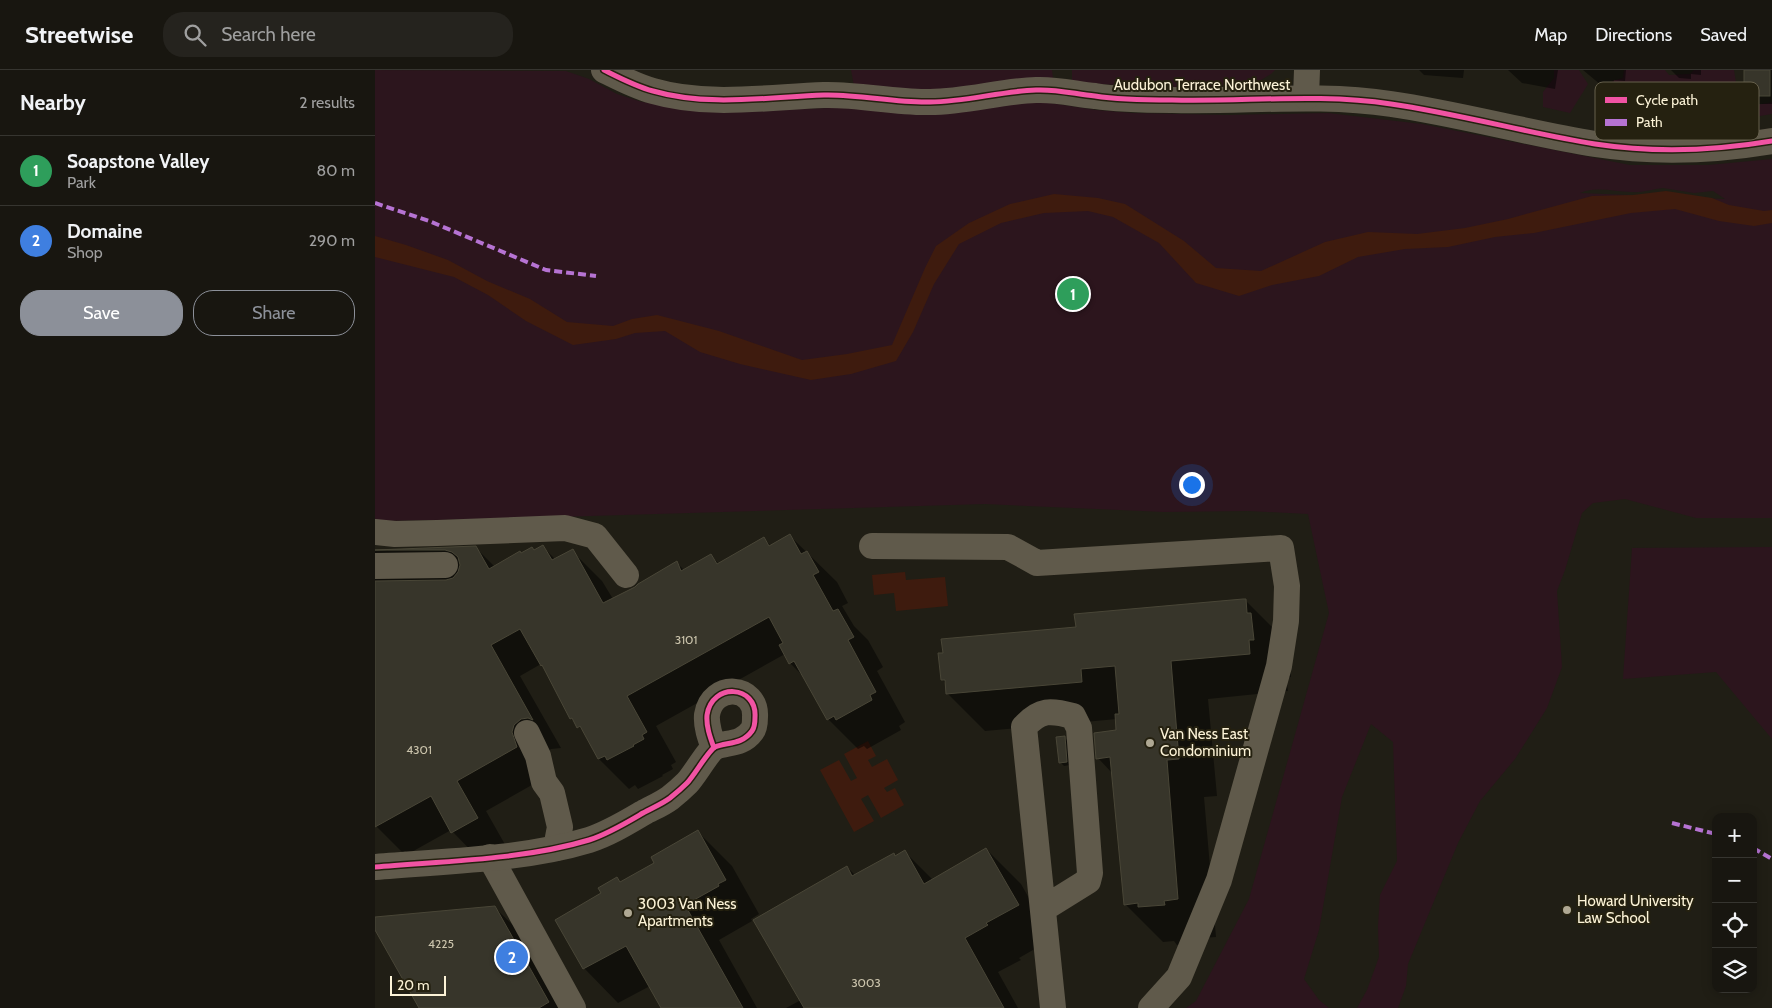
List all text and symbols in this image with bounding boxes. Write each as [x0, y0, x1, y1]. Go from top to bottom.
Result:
search box [163, 12, 513, 57]
text: Streetwise [25, 20, 133, 49]
icon: search [181, 21, 209, 49]
text: Search here [221, 23, 316, 46]
text: Map [1534, 24, 1567, 46]
text: Directions [1595, 24, 1672, 46]
text: Saved [1700, 24, 1747, 46]
street label: Audubon Terrace Northwest [1114, 76, 1290, 94]
legend [1595, 82, 1759, 140]
text: Nearby [20, 90, 86, 115]
text: Cycle path [1636, 91, 1698, 109]
text: 2 results [299, 93, 355, 112]
text: Path [1636, 113, 1663, 131]
text: Soapstone Valley [67, 150, 209, 173]
text: 1 [33, 161, 39, 180]
text: 80 m [317, 161, 355, 180]
text: Park [67, 173, 96, 192]
text: Domaine [67, 220, 142, 243]
text: 2 [32, 231, 40, 250]
text: 290 m [309, 231, 355, 250]
text: Shop [67, 243, 103, 262]
pin: 1 [1057, 275, 1089, 313]
button: Save [20, 290, 183, 336]
button: Share [193, 290, 355, 336]
your location [1179, 472, 1205, 498]
house number: 3101 [675, 632, 697, 647]
place label: Van Ness East Condominium [1160, 725, 1251, 760]
marker: Van Ness East Condominium [1144, 737, 1156, 749]
house number: 4301 [406, 742, 432, 757]
map controls [1712, 813, 1757, 993]
button: + [1712, 813, 1757, 858]
button: − [1712, 858, 1757, 903]
place label: Howard University Law School [1577, 892, 1694, 927]
place label: 3003 Van Ness Apartments [638, 895, 737, 930]
button: locate [1712, 903, 1757, 948]
marker: Howard University Law School [1561, 904, 1573, 916]
marker: 3003 Van Ness Apartments [622, 907, 634, 919]
house number: 4225 [428, 936, 454, 951]
pin: 2 [496, 938, 528, 976]
button: layers [1712, 948, 1757, 993]
scale bar [390, 973, 446, 996]
house number: 3003 [851, 975, 881, 990]
text: 20 m [397, 976, 430, 994]

